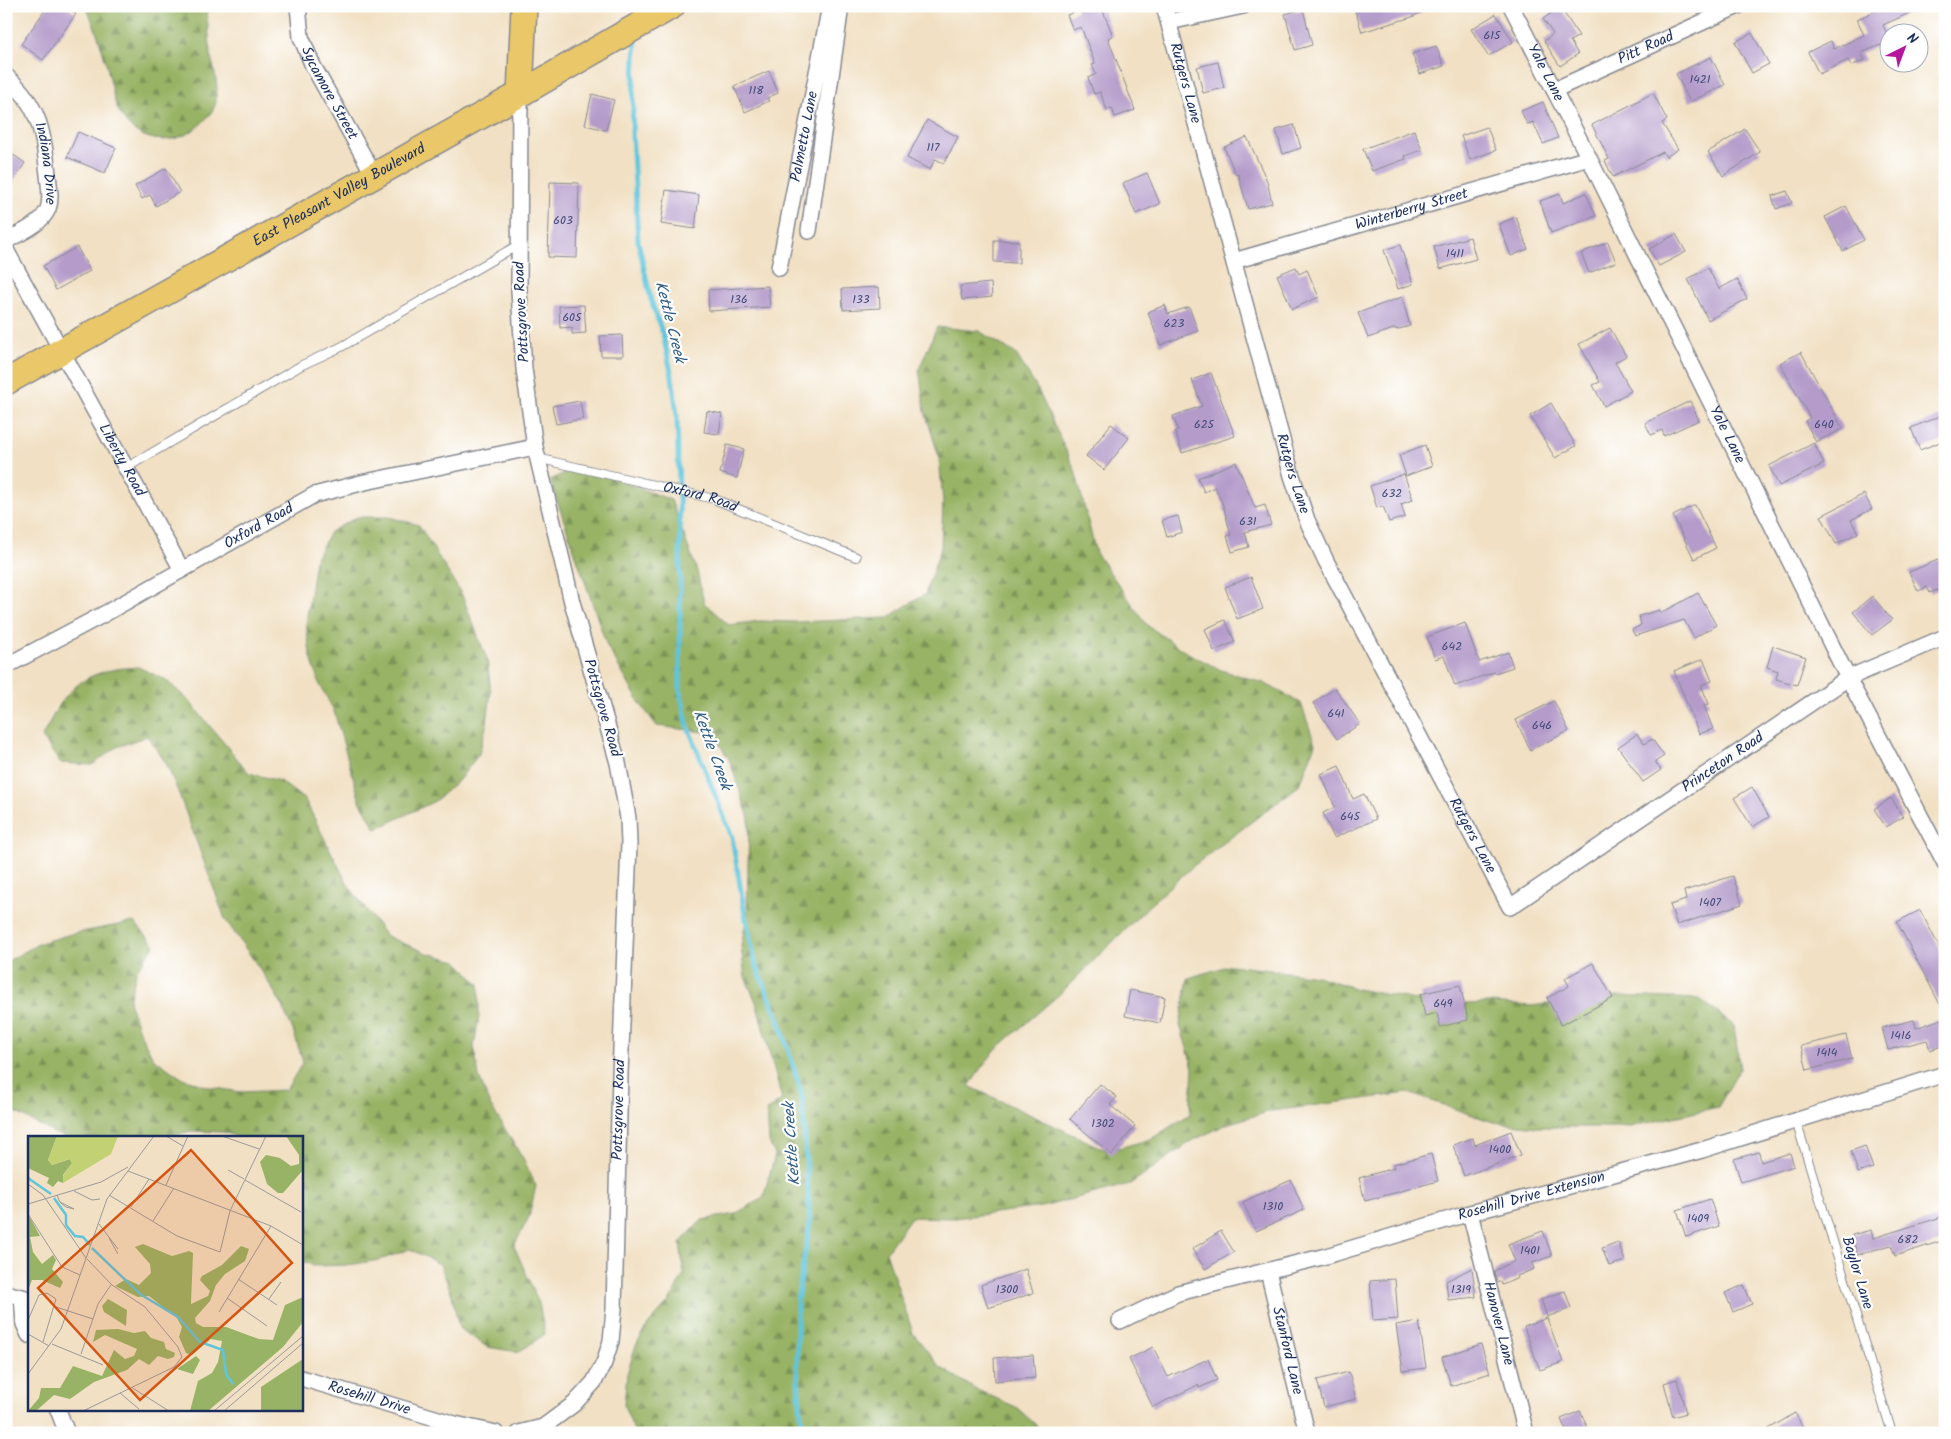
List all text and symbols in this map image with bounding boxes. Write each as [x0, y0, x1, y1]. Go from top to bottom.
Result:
north arrow [1878, 22, 1928, 72]
street label: Pitt Road [1614, 25, 1678, 71]
house number: 615 [1484, 26, 1502, 45]
text: N [1901, 28, 1923, 50]
street label: Rutgers Lane [1163, 40, 1208, 127]
street label: Yale Lane [1520, 40, 1570, 106]
street label: Sycamore Street [294, 43, 364, 145]
house number: 1421 [1689, 70, 1711, 89]
house number: 118 [749, 81, 764, 100]
street label: Palmetto Lane [784, 89, 825, 184]
street label: Indiana Drive [27, 119, 62, 206]
street label: East Pleasant Valley Boulevard [248, 137, 431, 253]
house number: 117 [926, 138, 940, 157]
street label: Winterberry Street [1352, 182, 1471, 237]
house number: 603 [553, 211, 573, 230]
house number: 1411 [1446, 244, 1464, 263]
street label: Pottsgrove Road [507, 260, 537, 363]
water label: Kettle Creek [648, 279, 693, 368]
house number: 136 [730, 290, 748, 309]
house number: 133 [852, 290, 870, 309]
house number: 605 [562, 308, 583, 327]
house number: 623 [1164, 314, 1184, 333]
street label: Yale Lane [1702, 402, 1752, 468]
house number: 625 [1194, 415, 1216, 434]
house number: 640 [1814, 415, 1834, 434]
street label: Liberty Road [92, 419, 152, 502]
street label: Rutgers Lane [1269, 431, 1316, 517]
street label: Oxford Road [661, 476, 742, 520]
house number: 632 [1382, 484, 1402, 503]
street label: Oxford Road [220, 497, 299, 556]
house number: 631 [1239, 512, 1257, 531]
house number: 642 [1442, 637, 1462, 656]
street label: Pottsgrove Road [577, 656, 628, 760]
house number: 641 [1327, 704, 1345, 723]
water label: Kettle Creek [686, 707, 739, 796]
house number: 646 [1532, 716, 1552, 735]
street label: Princeton Road [1677, 726, 1769, 799]
street label: Rutgers Lane [1442, 793, 1502, 878]
house number: 645 [1340, 807, 1361, 826]
house number: 1407 [1699, 893, 1721, 912]
house number: 649 [1433, 994, 1453, 1013]
house number: 1416 [1891, 1026, 1911, 1045]
house number: 1414 [1817, 1043, 1838, 1062]
street label: Pottsgrove Road [606, 1058, 633, 1161]
water label: Kettle Creek [776, 1099, 807, 1186]
house number: 1302 [1091, 1114, 1115, 1133]
inset map [28, 1136, 302, 1412]
house number: 1400 [1489, 1140, 1511, 1159]
street label: Rosehill Drive Extension [1455, 1165, 1608, 1228]
house number: 1310 [1263, 1197, 1283, 1216]
house number: 1409 [1687, 1209, 1709, 1228]
house number: 682 [1898, 1230, 1918, 1249]
street label: Baylor Lane [1835, 1234, 1880, 1313]
house number: 1401 [1520, 1241, 1540, 1260]
street label: Hanover Lane [1476, 1279, 1520, 1368]
house number: 1300 [996, 1280, 1018, 1299]
house number: 1319 [1451, 1280, 1471, 1299]
street label: Stanford Lane [1265, 1304, 1309, 1397]
street label: Rosehill Drive [325, 1375, 413, 1422]

